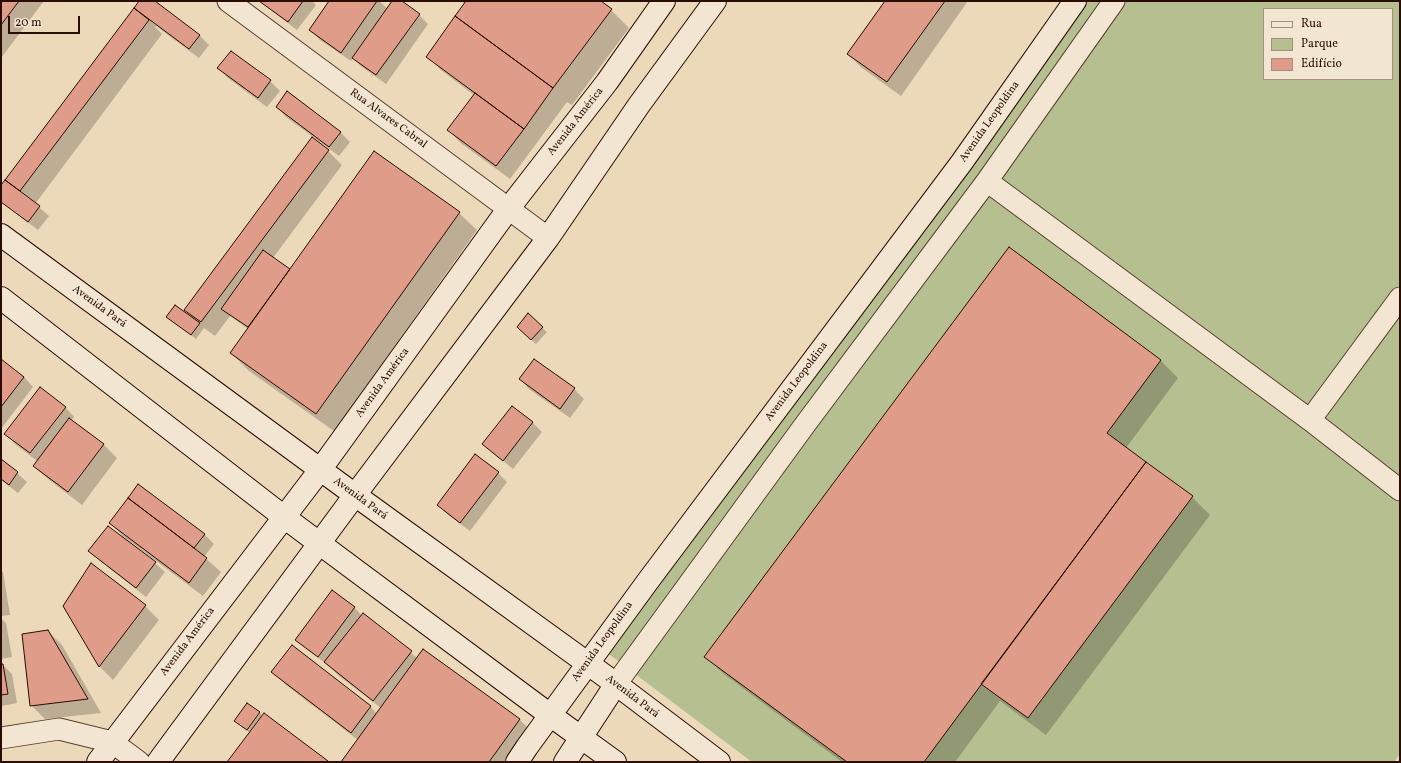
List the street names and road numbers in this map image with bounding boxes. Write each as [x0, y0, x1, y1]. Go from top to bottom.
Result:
street label: Avenida Leopoldina [957, 79, 1023, 165]
street label: Avenida América [545, 85, 607, 159]
street label: Rua Alvares Cabral [347, 86, 429, 152]
street label: Avenida Pará [69, 283, 129, 331]
street label: Avenida Leopoldina [763, 340, 831, 424]
street label: Avenida América [353, 346, 413, 420]
street label: Avenida Pará [330, 475, 390, 523]
street label: Avenida Leopoldina [569, 599, 637, 685]
street label: Avenida América [158, 605, 218, 679]
street label: Avenida Pará [603, 673, 661, 721]

